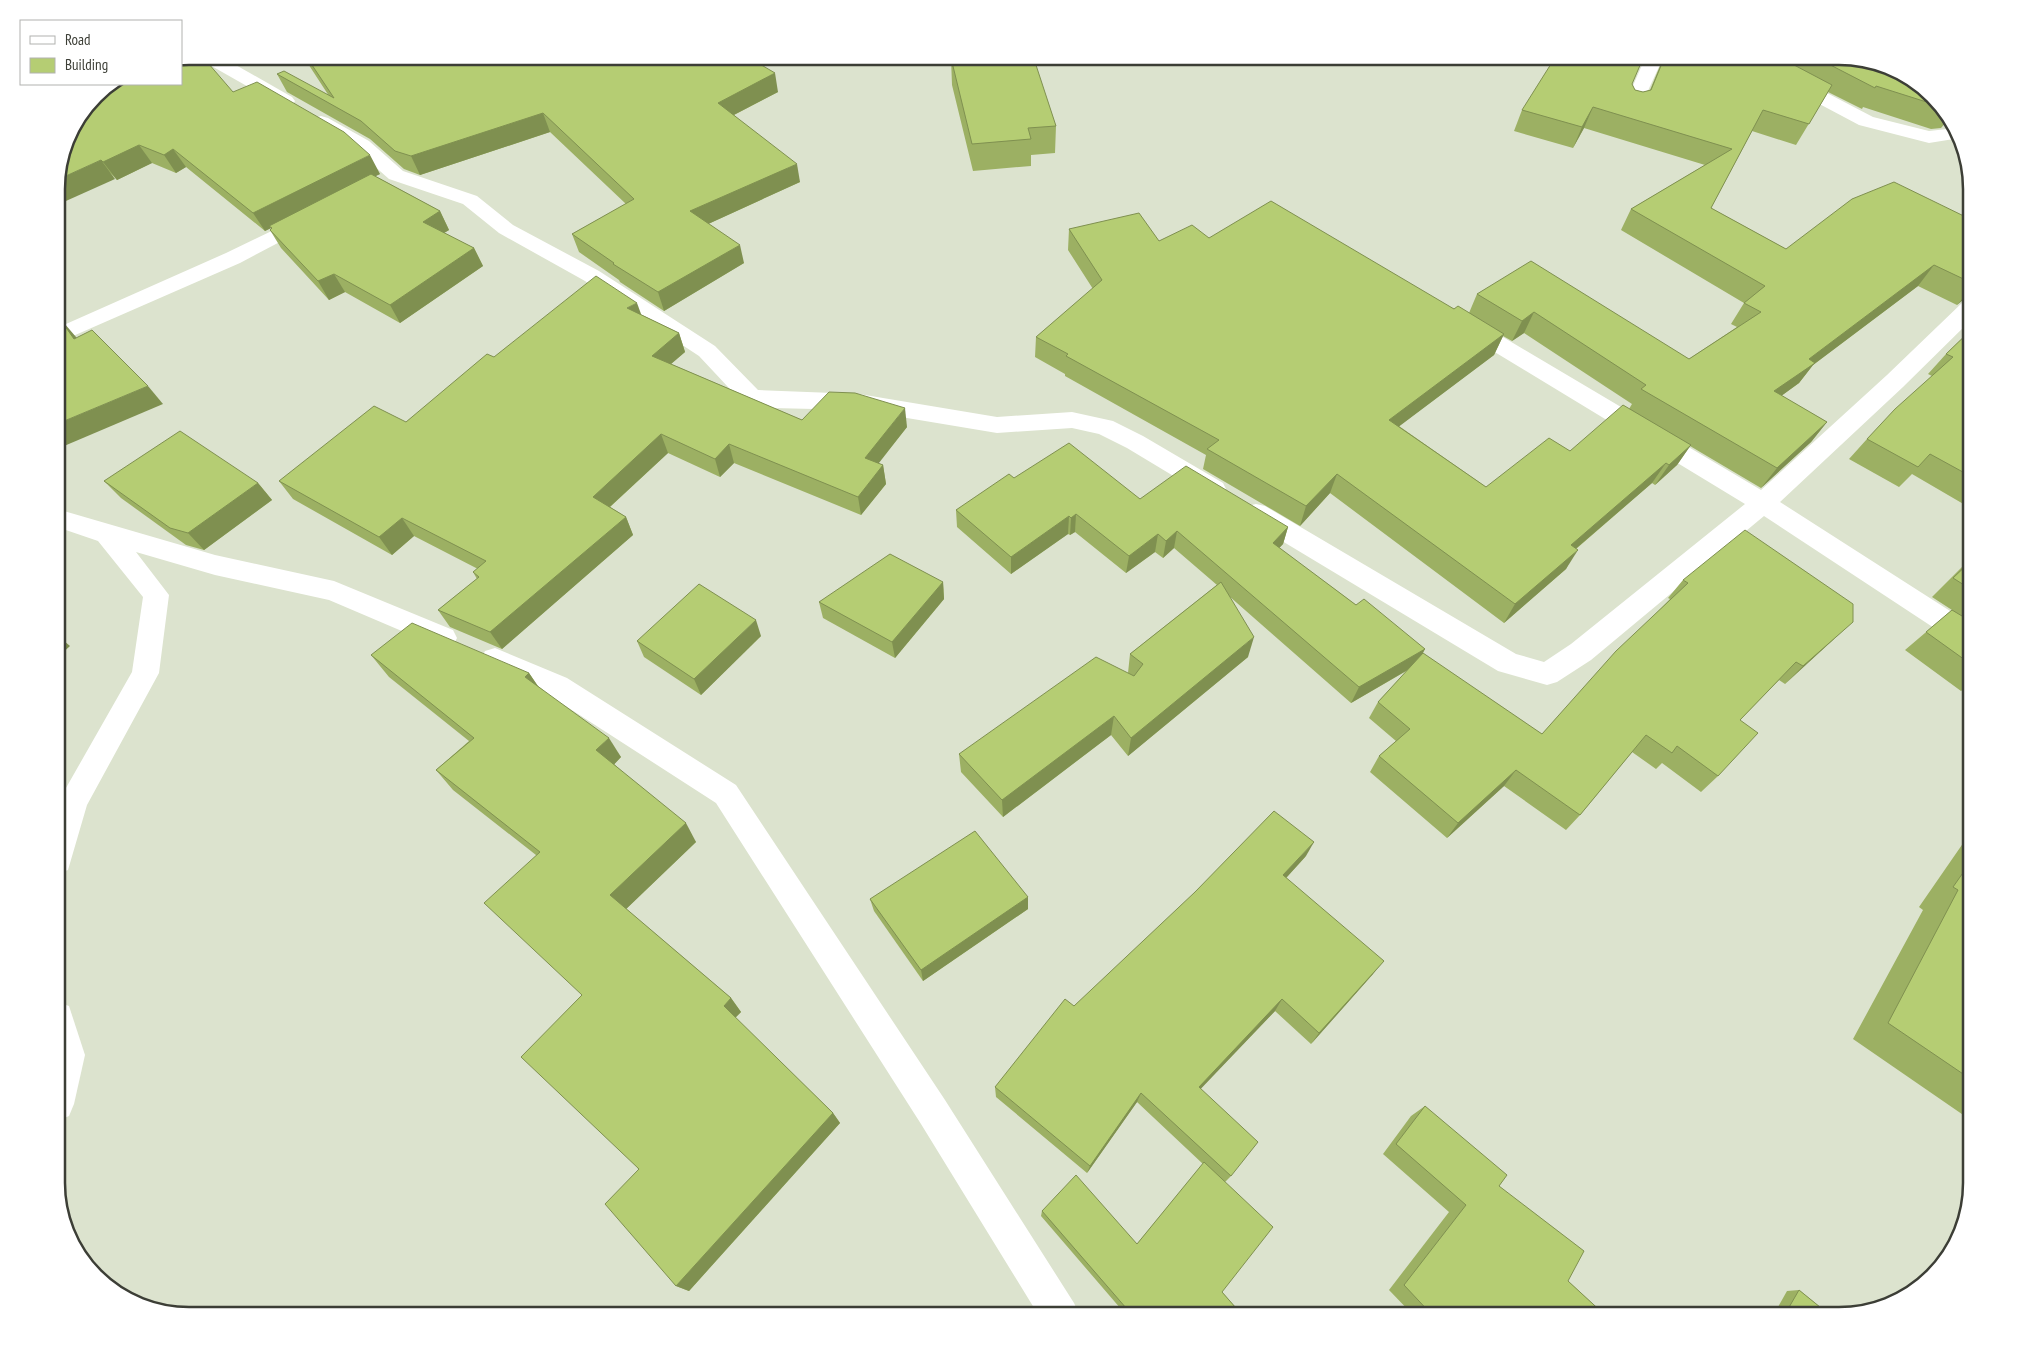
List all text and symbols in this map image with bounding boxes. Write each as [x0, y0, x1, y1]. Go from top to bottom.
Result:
legend [20, 20, 182, 85]
text: Road [65, 30, 91, 49]
text: Building [65, 55, 108, 74]

